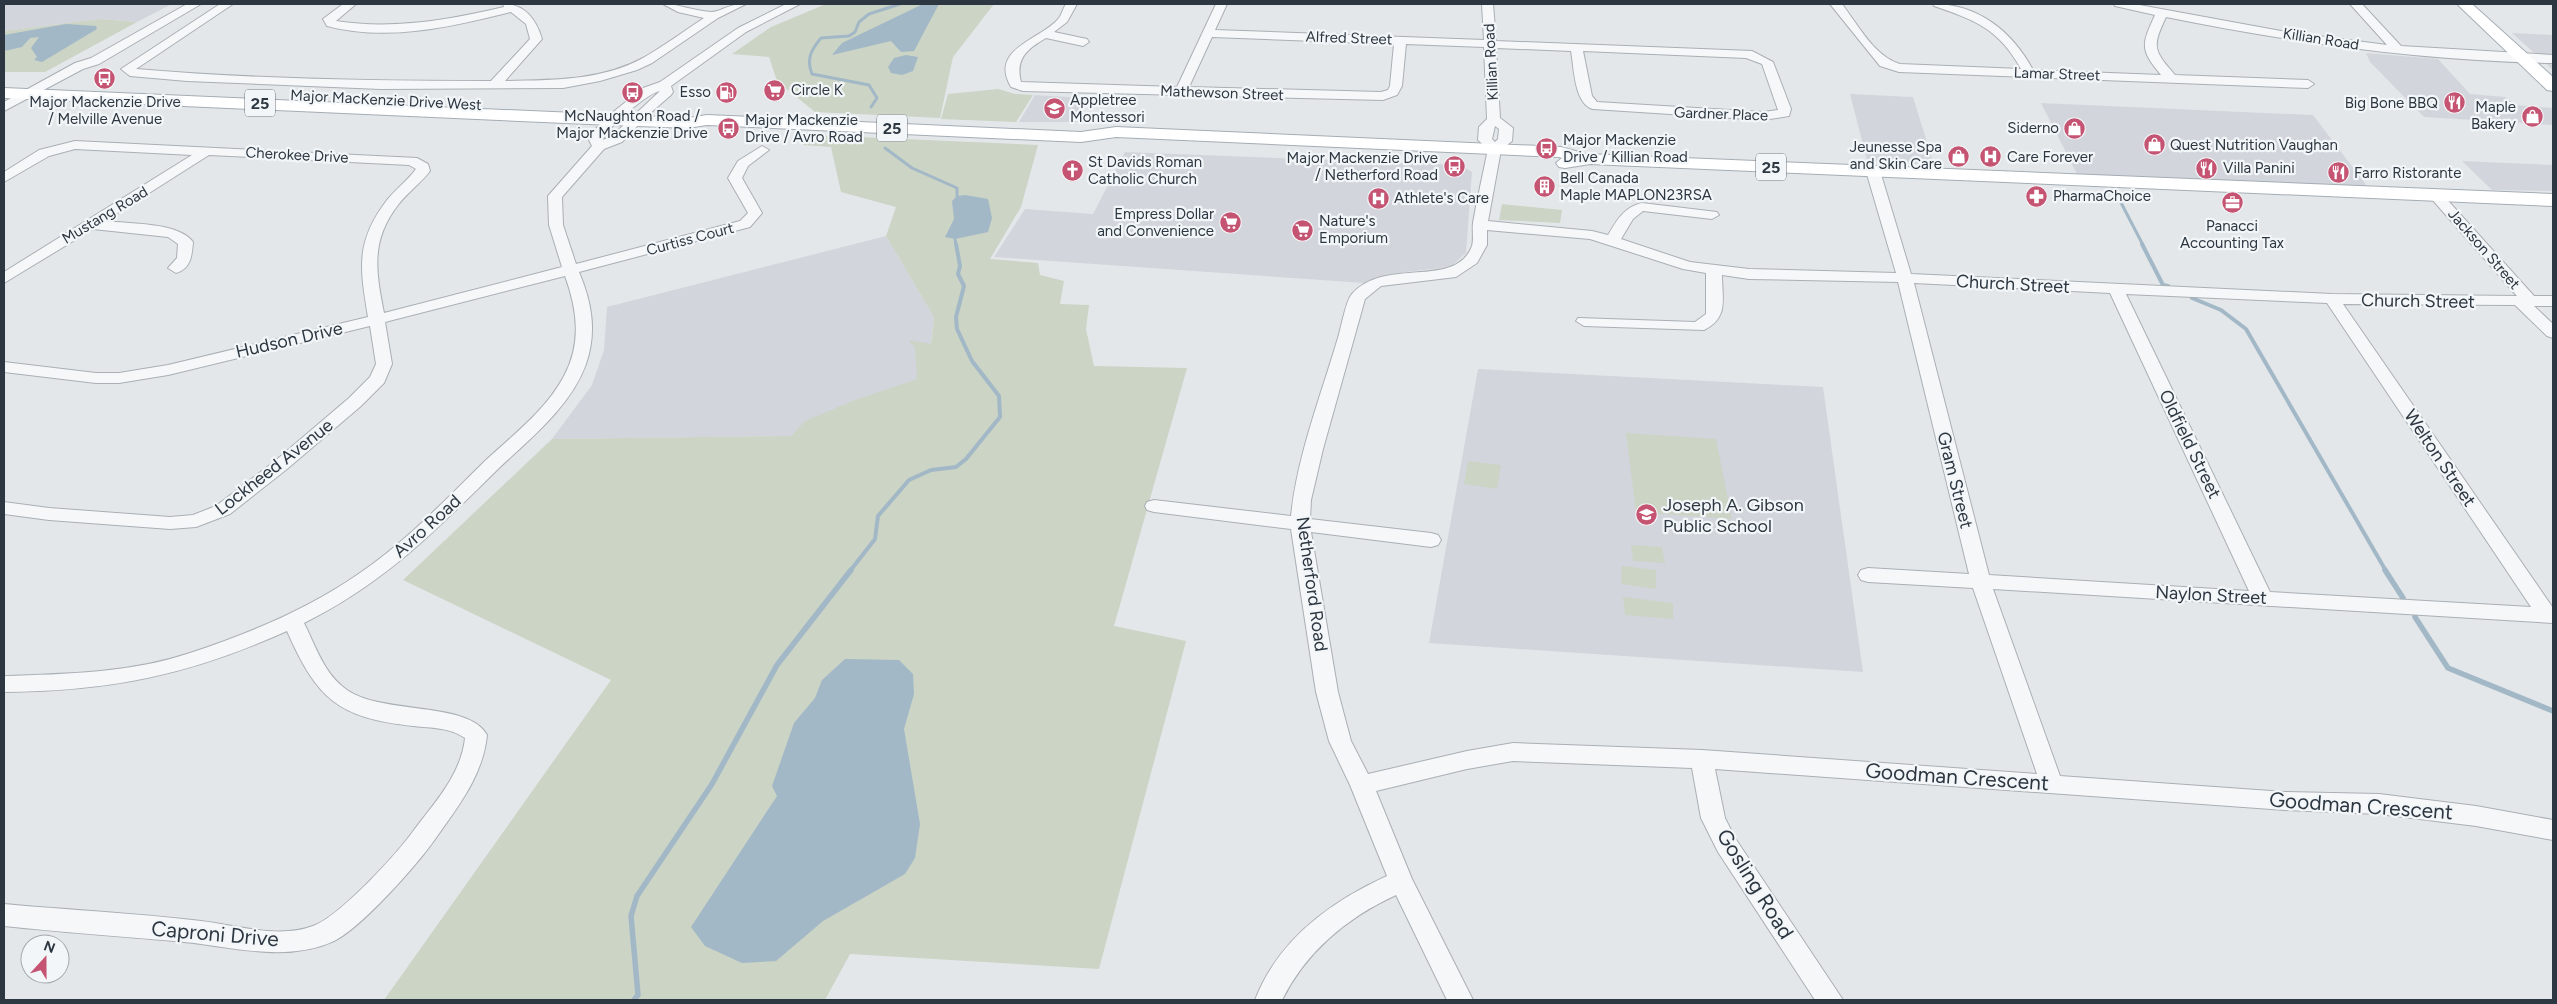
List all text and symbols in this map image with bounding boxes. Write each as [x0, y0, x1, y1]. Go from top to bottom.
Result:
street label: Killian Road [1480, 23, 1502, 101]
street label: Killian Road [2282, 24, 2360, 54]
street label: Alfred Street [1305, 27, 1393, 49]
street label: Lamar Street [2013, 63, 2101, 85]
bus stop icon: Major Mackenzie Drive / Melville Avenue [93, 67, 117, 91]
supermarket icon: Circle K [763, 78, 787, 102]
fuel station icon: Esso [715, 80, 739, 104]
bus stop icon: McNaughton Road / Major Mackenzie Drive [620, 81, 644, 105]
place label: Circle K [791, 81, 844, 99]
street label: Mathewson Street [1160, 82, 1285, 104]
place label: Esso [679, 83, 711, 101]
street label: Major MacKenzie Drive West [290, 86, 482, 114]
road number: 25 [245, 90, 275, 116]
place label: Appletree Montessori [1070, 91, 1145, 126]
restaurant icon: Big Bone BBQ [2442, 91, 2466, 115]
place label: Major Mackenzie Drive / Melville Avenue [29, 93, 181, 128]
place label: Big Bone BBQ [2345, 94, 2438, 112]
school or university icon: Appletree Montessori [1042, 97, 1066, 121]
place label: Maple Bakery [2471, 98, 2516, 133]
street label: Gardner Place [1674, 103, 1768, 125]
shop icon: Maple Bakery [2520, 104, 2544, 128]
place label: McNaughton Road / Major Mackenzie Drive [556, 107, 708, 142]
place label: Major Mackenzie Drive / Avro Road [745, 111, 863, 146]
road number: 25 [877, 115, 907, 142]
shop icon: Siderno [2063, 116, 2087, 140]
bus stop icon: Major Mackenzie Drive / Avro Road [717, 117, 741, 141]
place label: Siderno [2007, 119, 2059, 137]
place label: Major Mackenzie Drive / Killian Road [1563, 131, 1688, 166]
shop icon: Quest Nutrition Vaughan [2142, 133, 2166, 157]
place label: Quest Nutrition Vaughan [2170, 136, 2338, 154]
bus stop icon: Major Mackenzie Drive / Killian Road [1535, 137, 1559, 161]
place label: Jeunesse Spa and Skin Care [1850, 138, 1942, 173]
street label: Cherokee Drive [245, 143, 349, 167]
shop icon: Jeunesse Spa and Skin Care [1946, 144, 1970, 168]
hospital icon: Care Forever [1979, 145, 2003, 169]
place label: Care Forever [2007, 148, 2093, 166]
place label: Major Mackenzie Drive / Netherford Road [1287, 149, 1438, 184]
place label: St Davids Roman Catholic Church [1088, 153, 1202, 188]
road number: 25 [1756, 154, 1786, 180]
bus stop icon: Major Mackenzie Drive / Netherford Road [1442, 155, 1466, 179]
restaurant icon: Villa Panini [2195, 156, 2219, 180]
church icon: St Davids Roman Catholic Church [1060, 159, 1084, 183]
place label: Villa Panini [2223, 159, 2295, 177]
restaurant icon: Farro Ristorante [2326, 161, 2350, 185]
place label: Farro Ristorante [2354, 164, 2461, 182]
place label: Bell Canada Maple MAPLON23RSA [1560, 169, 1712, 204]
building icon: Bell Canada Maple MAPLON23RSA [1532, 175, 1556, 199]
street label: Mustang Road [59, 182, 151, 248]
pharmacy icon: PharmaChoice [2025, 184, 2049, 208]
hospital icon: Athlete's Care [1366, 186, 1390, 210]
place label: PharmaChoice [2053, 187, 2151, 205]
place label: Athlete's Care [1394, 189, 1489, 207]
office icon: Panacci Accounting Tax [2220, 191, 2244, 215]
place label: Empress Dollar and Convenience [1097, 205, 1214, 240]
street label: Jackson Street [2444, 205, 2524, 293]
supermarket icon: Empress Dollar and Convenience [1218, 211, 1242, 235]
place label: Nature's Emporium [1319, 212, 1388, 247]
place label: Panacci Accounting Tax [2180, 217, 2284, 252]
supermarket icon: Nature's Emporium [1291, 218, 1315, 242]
street label: Curtiss Court [644, 219, 736, 259]
street label: Church Street [1956, 270, 2071, 298]
street label: Church Street [2361, 289, 2475, 313]
street label: Hudson Drive [233, 317, 345, 363]
street label: Oldfield Street [2154, 386, 2226, 502]
street label: Welton Street [2399, 405, 2481, 511]
street label: Lockheed Avenue [211, 414, 338, 520]
street label: Gram Street [1932, 429, 1978, 531]
street label: Avro Road [389, 490, 465, 562]
place label: Joseph A. Gibson Public School [1663, 494, 1804, 537]
school or university icon: Joseph A. Gibson Public School [1635, 503, 1659, 527]
street label: Netherford Road [1292, 515, 1332, 653]
street label: Naylon Street [2155, 581, 2268, 609]
street label: Goodman Crescent [1864, 758, 2050, 795]
street label: Goodman Crescent [2268, 787, 2454, 824]
street label: Gosling Road [1712, 824, 1799, 943]
street label: Caproni Drive [150, 915, 280, 952]
north arrow [20, 934, 70, 984]
text: N [41, 937, 58, 957]

